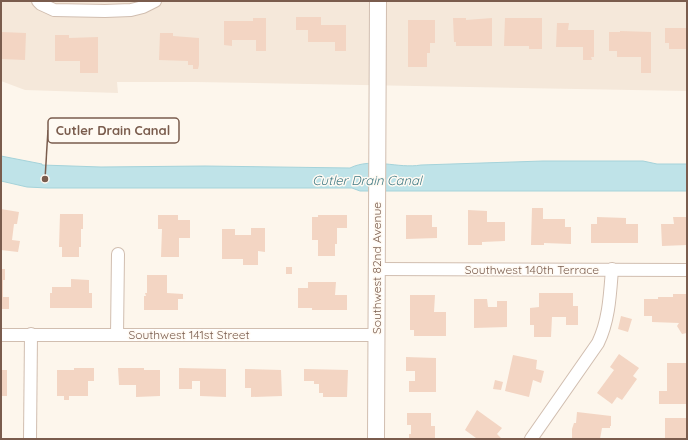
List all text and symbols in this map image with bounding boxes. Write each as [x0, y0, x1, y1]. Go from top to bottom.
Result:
callout: Cutler Drain Canal [48, 118, 179, 143]
text: Cutler Drain Canal [56, 122, 170, 138]
water label: Cutler Drain Canal [312, 172, 424, 188]
street label: Southwest 82nd Avenue [369, 202, 384, 334]
street label: Southwest 140th Terrace [465, 262, 599, 277]
street label: Southwest 141st Street [128, 327, 250, 342]

